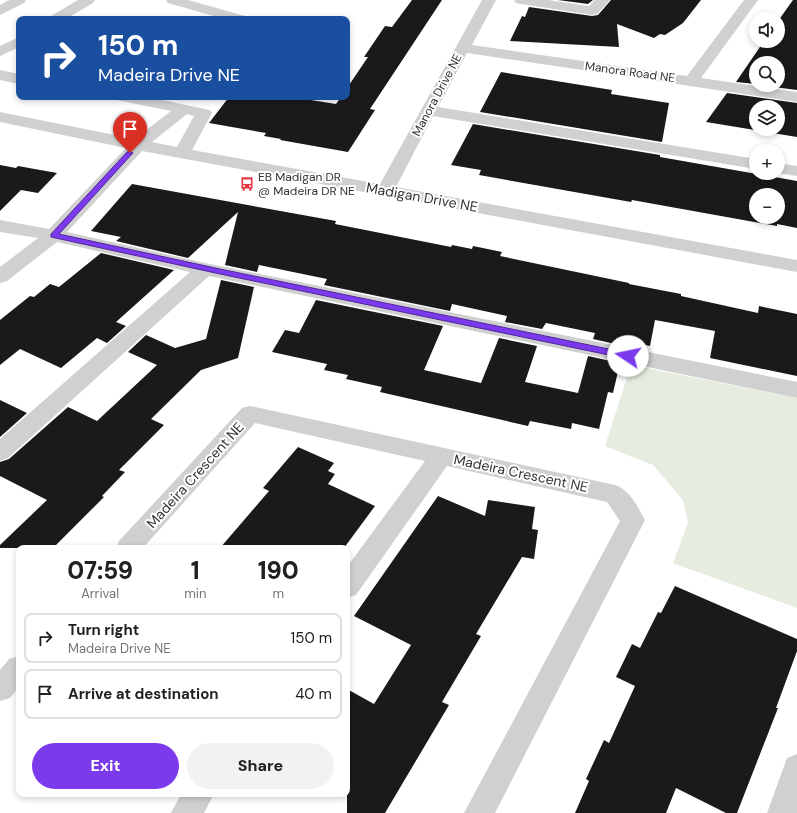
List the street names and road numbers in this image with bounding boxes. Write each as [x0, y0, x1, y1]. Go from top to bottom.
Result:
street label: Manora Drive NE [408, 51, 466, 139]
street label: Manora Road NE [584, 58, 676, 86]
street label: Madigan Drive NE [365, 178, 479, 216]
street label: Madeira Crescent NE [143, 418, 247, 532]
street label: Madeira Crescent NE [452, 450, 590, 496]

